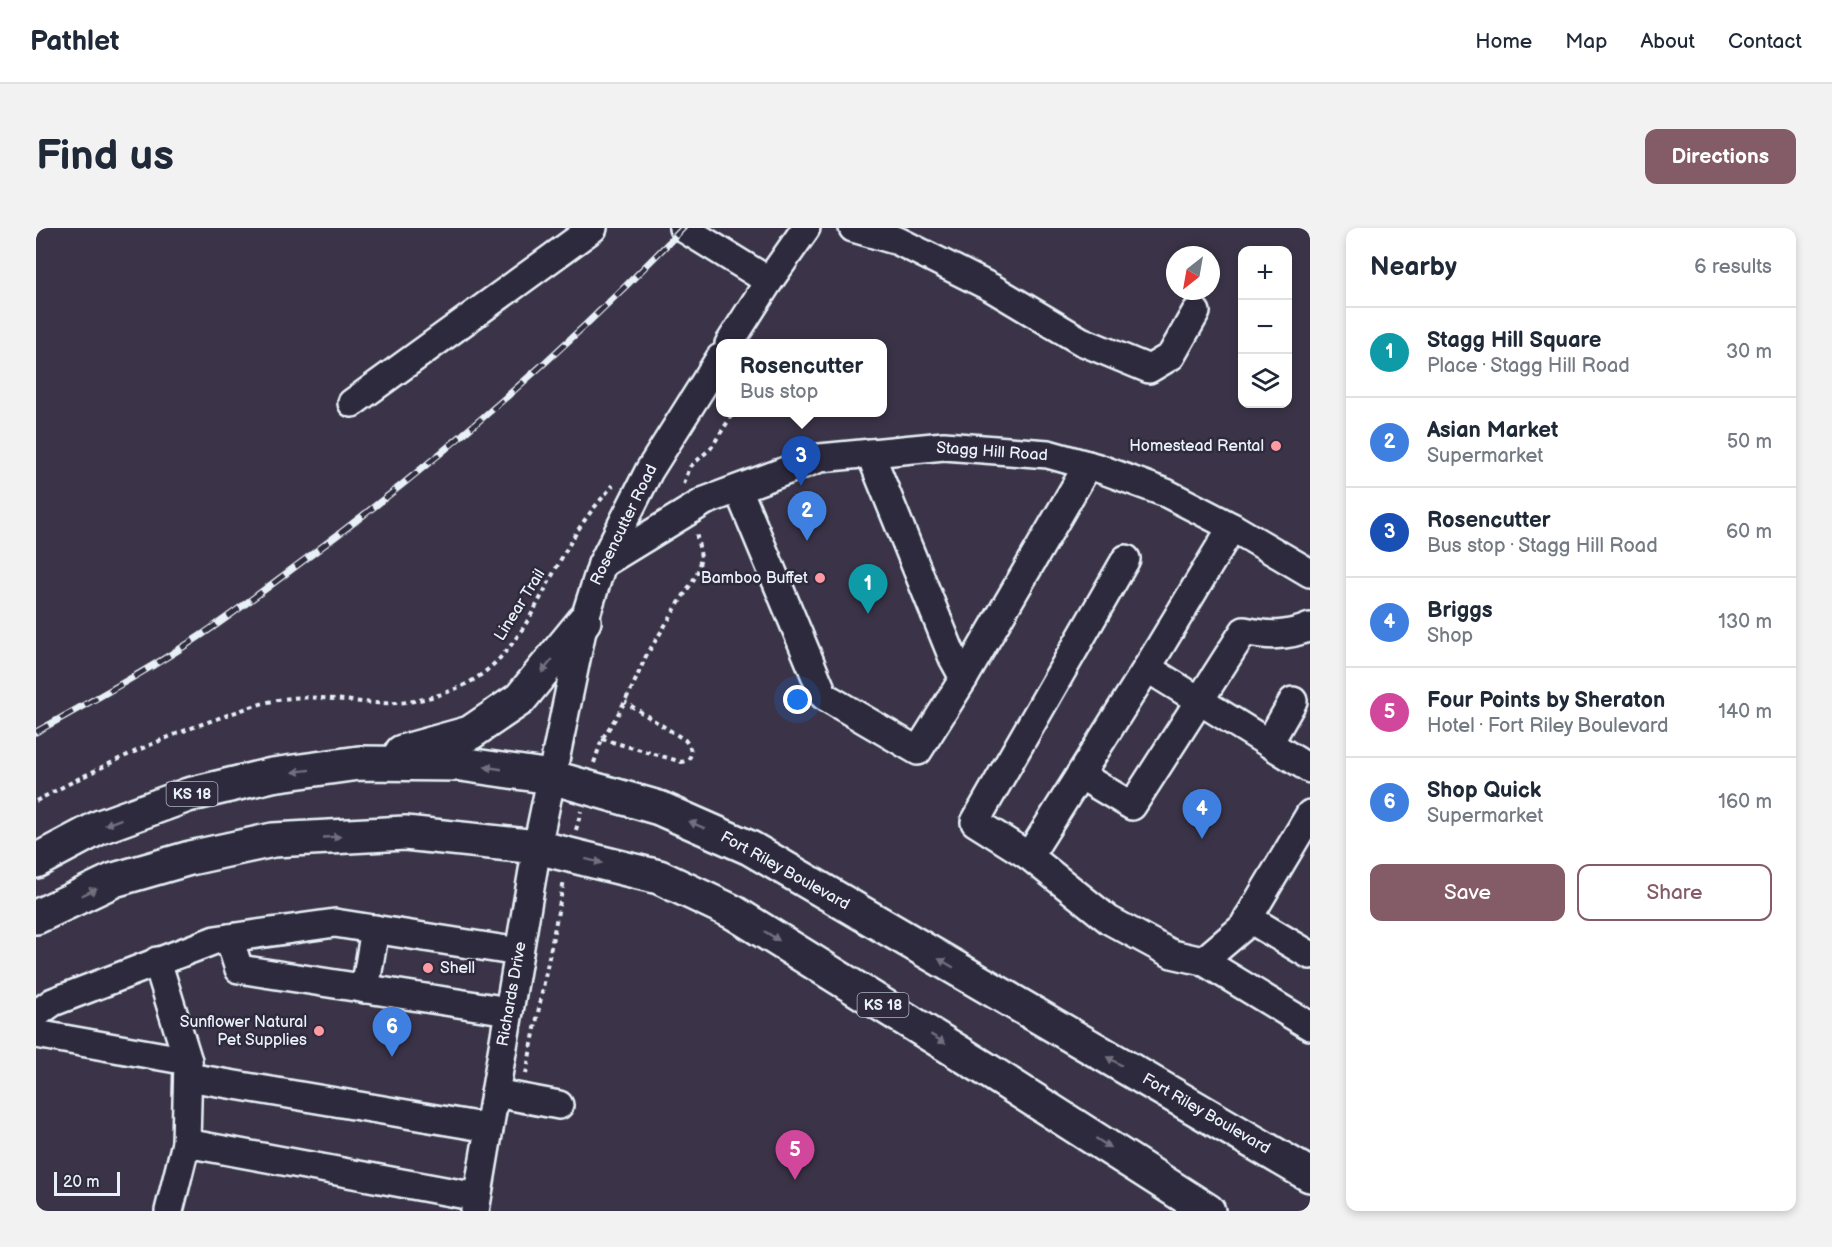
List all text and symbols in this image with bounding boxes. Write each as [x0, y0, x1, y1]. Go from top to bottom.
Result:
text: Pathlet [30, 25, 119, 58]
text: Home [1475, 29, 1532, 54]
text: Map [1565, 29, 1607, 54]
text: About [1640, 29, 1695, 54]
text: Contact [1728, 29, 1802, 54]
button: Directions [1645, 129, 1796, 184]
text: Find us [36, 131, 174, 182]
north arrow [1166, 246, 1220, 300]
map controls [1238, 246, 1292, 408]
button: + [1238, 246, 1292, 300]
text: Nearby [1370, 252, 1457, 283]
text: 6 results [1694, 255, 1772, 279]
button: − [1238, 300, 1292, 354]
text: Stagg Hill Square [1427, 327, 1601, 354]
popup [716, 339, 887, 417]
text: 1 [1385, 340, 1394, 364]
text: 30 m [1726, 340, 1772, 364]
text: Rosencutter [740, 353, 863, 380]
button: layers [1238, 354, 1292, 408]
text: Place · Stagg Hill Road [1427, 354, 1630, 378]
text: Bus stop [740, 380, 818, 404]
text: Asian Market [1427, 417, 1558, 444]
text: 2 [1384, 430, 1395, 454]
text: 50 m [1727, 430, 1772, 454]
pin: 3 [782, 436, 820, 486]
place label: Homestead Rental [1129, 437, 1264, 456]
street label: Stagg Hill Road [936, 439, 1048, 465]
marker: Homestead Rental [1269, 439, 1283, 453]
text: Supermarket [1427, 444, 1543, 468]
street label: Rosencutter Road [587, 462, 661, 588]
pin: 2 [788, 492, 826, 541]
text: Rosencutter [1427, 507, 1551, 534]
text: 3 [1384, 520, 1395, 544]
text: 60 m [1726, 520, 1772, 544]
text: Bus stop · Stagg Hill Road [1427, 534, 1658, 558]
pin: 1 [848, 564, 888, 614]
street label: Linear Trail [491, 566, 549, 644]
place label: Bamboo Buffet [701, 569, 808, 588]
marker: Bamboo Buffet [813, 571, 827, 585]
text: Briggs [1427, 597, 1492, 624]
text: 4 [1384, 610, 1395, 634]
text: 130 m [1718, 610, 1772, 634]
text: Shop [1427, 624, 1473, 648]
one-way arrow [541, 658, 554, 673]
your location [783, 685, 812, 714]
text: Four Points by Sheraton [1427, 687, 1665, 714]
text: 5 [1384, 700, 1395, 724]
text: 140 m [1718, 700, 1772, 724]
text: Hotel · Fort Riley Boulevard [1427, 714, 1668, 738]
one-way arrow [484, 764, 503, 773]
one-way arrow [291, 766, 310, 776]
text: Shop Quick [1427, 777, 1541, 804]
road number: KS 18 [166, 782, 218, 806]
pin: 4 [1182, 790, 1222, 839]
text: 6 [1383, 790, 1396, 814]
text: 160 m [1718, 790, 1772, 814]
text: Supermarket [1427, 804, 1543, 828]
one-way arrow [104, 818, 122, 828]
one-way arrow [687, 820, 705, 830]
street label: Fort Riley Boulevard [717, 828, 853, 914]
one-way arrow [322, 833, 341, 842]
one-way arrow [585, 856, 603, 866]
button: Save [1370, 864, 1565, 921]
button: Share [1577, 864, 1772, 921]
one-way arrow [80, 888, 97, 897]
one-way arrow [764, 931, 780, 942]
street label: Richards Drive [493, 940, 531, 1048]
one-way arrow [938, 957, 954, 968]
place label: Shell [440, 959, 475, 978]
marker: Shell [421, 961, 435, 975]
road number: KS 18 [858, 993, 908, 1017]
pin: 6 [372, 1008, 412, 1057]
place label: Sunflower Natural Pet Supplies [180, 1013, 307, 1050]
marker: Sunflower Natural Pet Supplies [312, 1024, 326, 1038]
one-way arrow [930, 1034, 946, 1045]
one-way arrow [1105, 1056, 1122, 1066]
street label: Fort Riley Boulevard [1139, 1070, 1273, 1158]
pin: 5 [776, 1130, 814, 1180]
one-way arrow [1094, 1138, 1111, 1149]
scale bar [54, 1169, 120, 1196]
text: 20 m [63, 1173, 99, 1192]

